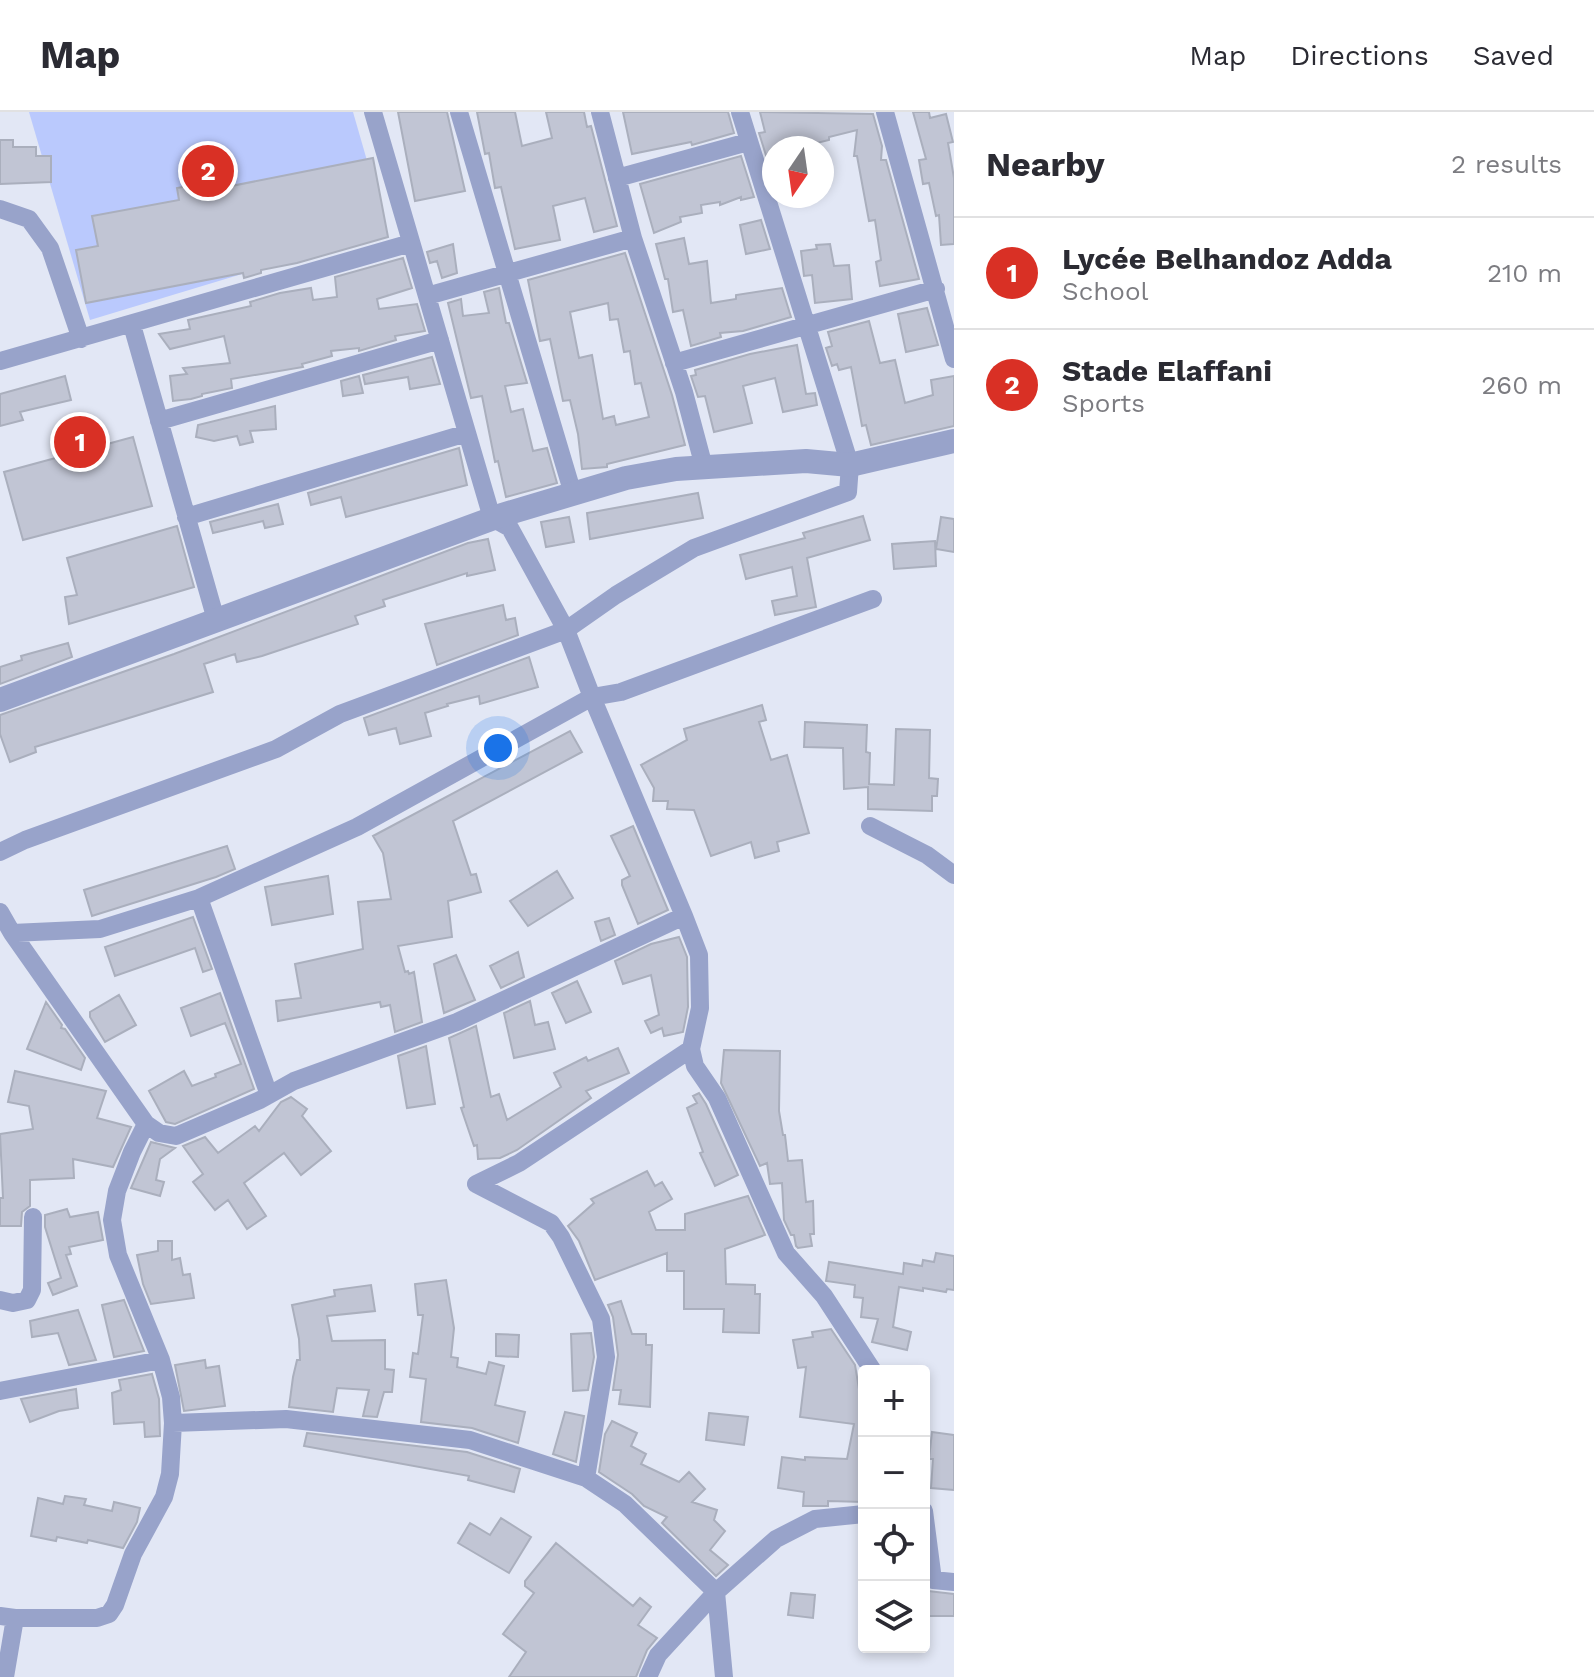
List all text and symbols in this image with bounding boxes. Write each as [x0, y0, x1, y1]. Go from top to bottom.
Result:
text: Map [40, 33, 120, 77]
text: Map [1189, 39, 1246, 72]
text: Directions [1290, 39, 1429, 72]
text: Saved [1473, 39, 1554, 72]
north arrow [762, 136, 834, 208]
pin: 2 [182, 141, 234, 201]
text: Nearby [986, 144, 1105, 184]
text: 2 results [1451, 149, 1562, 179]
text: Lycée Belhandoz Adda [1062, 241, 1392, 276]
text: 1 [1006, 258, 1018, 288]
text: 210 m [1487, 258, 1562, 288]
text: School [1062, 276, 1148, 306]
text: Stade Elaffani [1062, 353, 1272, 388]
text: 2 [1004, 370, 1020, 400]
text: 260 m [1481, 370, 1562, 400]
text: Sports [1062, 388, 1145, 418]
pin: 1 [54, 412, 106, 472]
your location [478, 728, 518, 768]
map controls [858, 1365, 930, 1653]
button: + [858, 1365, 930, 1437]
button: − [858, 1437, 930, 1509]
button: locate [858, 1509, 930, 1581]
button: layers [858, 1581, 930, 1653]

